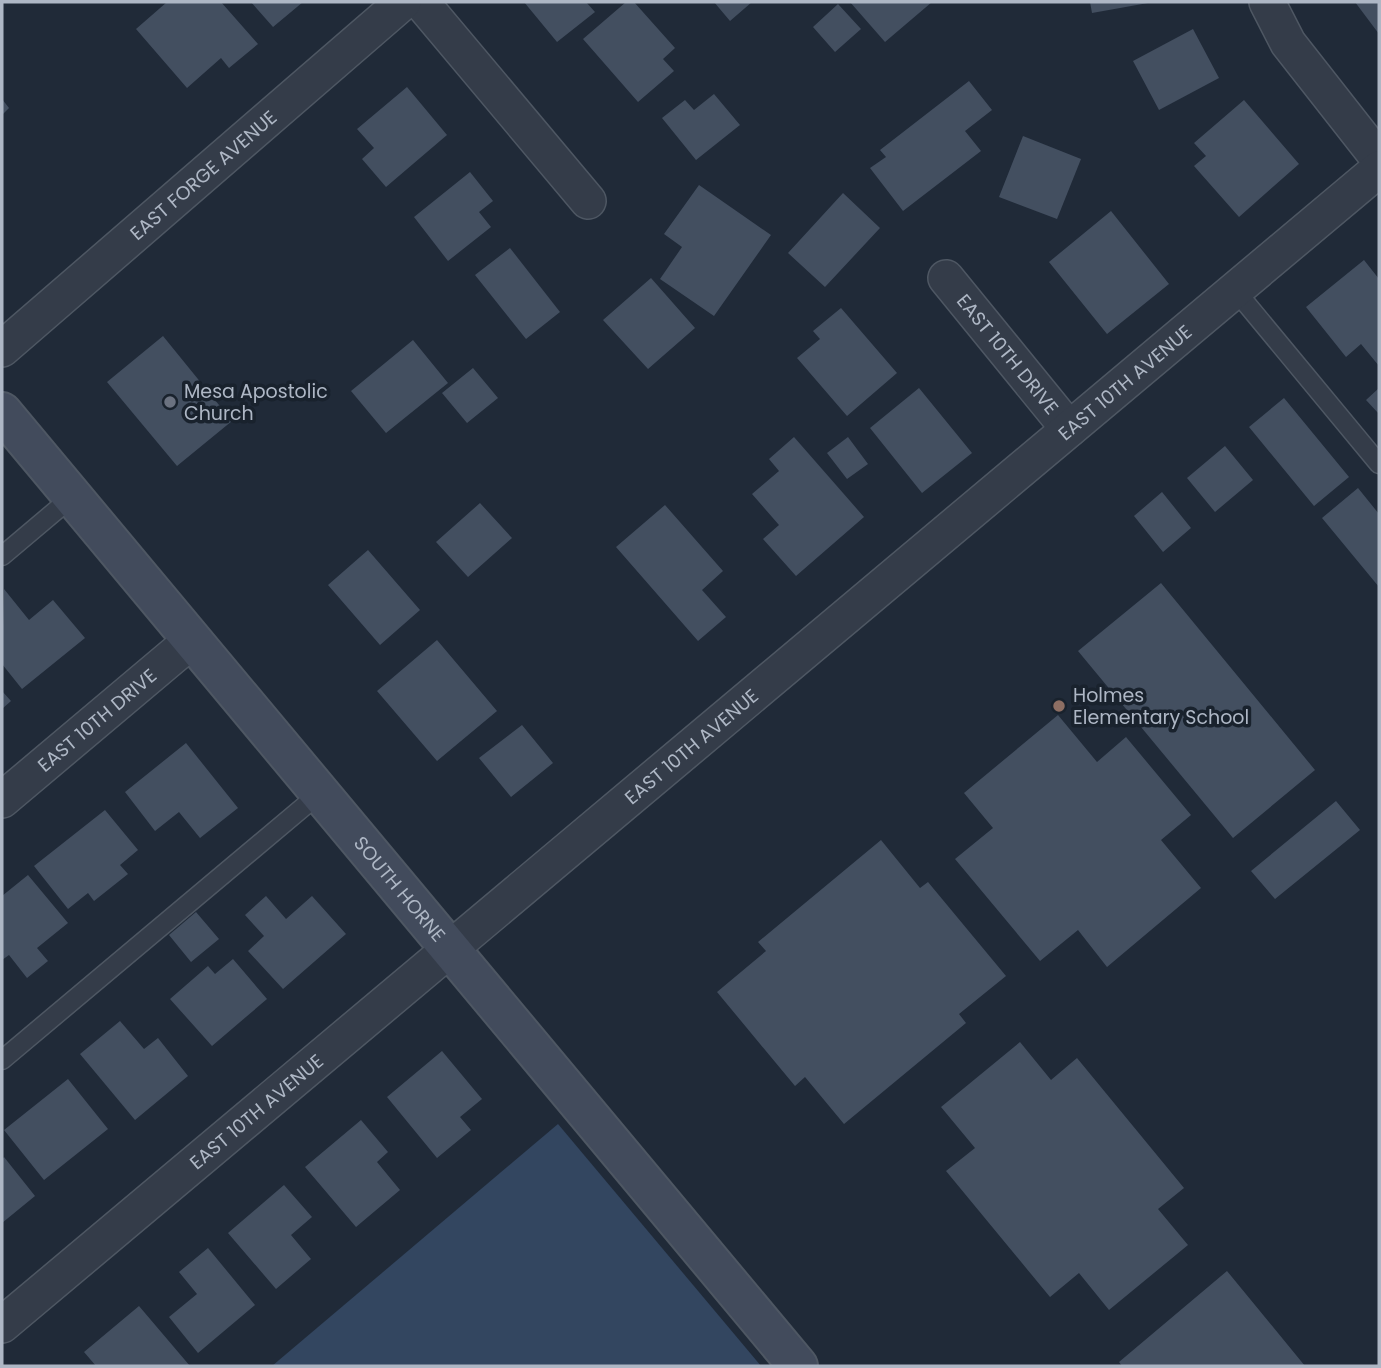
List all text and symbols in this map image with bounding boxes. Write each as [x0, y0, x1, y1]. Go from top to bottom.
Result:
street label: EAST FORGE AVENUE [124, 104, 282, 246]
street label: EAST 10TH DRIVE [951, 288, 1065, 420]
street label: EAST 10TH AVENUE [1052, 318, 1197, 446]
place label: Mesa Apostolic Church [184, 378, 328, 427]
marker: Mesa Apostolic Church [162, 394, 178, 410]
street label: EAST 10TH DRIVE [32, 662, 162, 778]
street label: EAST 10TH AVENUE [619, 682, 764, 810]
place label: Holmes Elementary School [1073, 682, 1249, 731]
marker: Holmes Elementary School [1051, 698, 1067, 714]
street label: SOUTH HORNE [348, 830, 452, 947]
street label: EAST 10TH AVENUE [184, 1048, 329, 1176]

